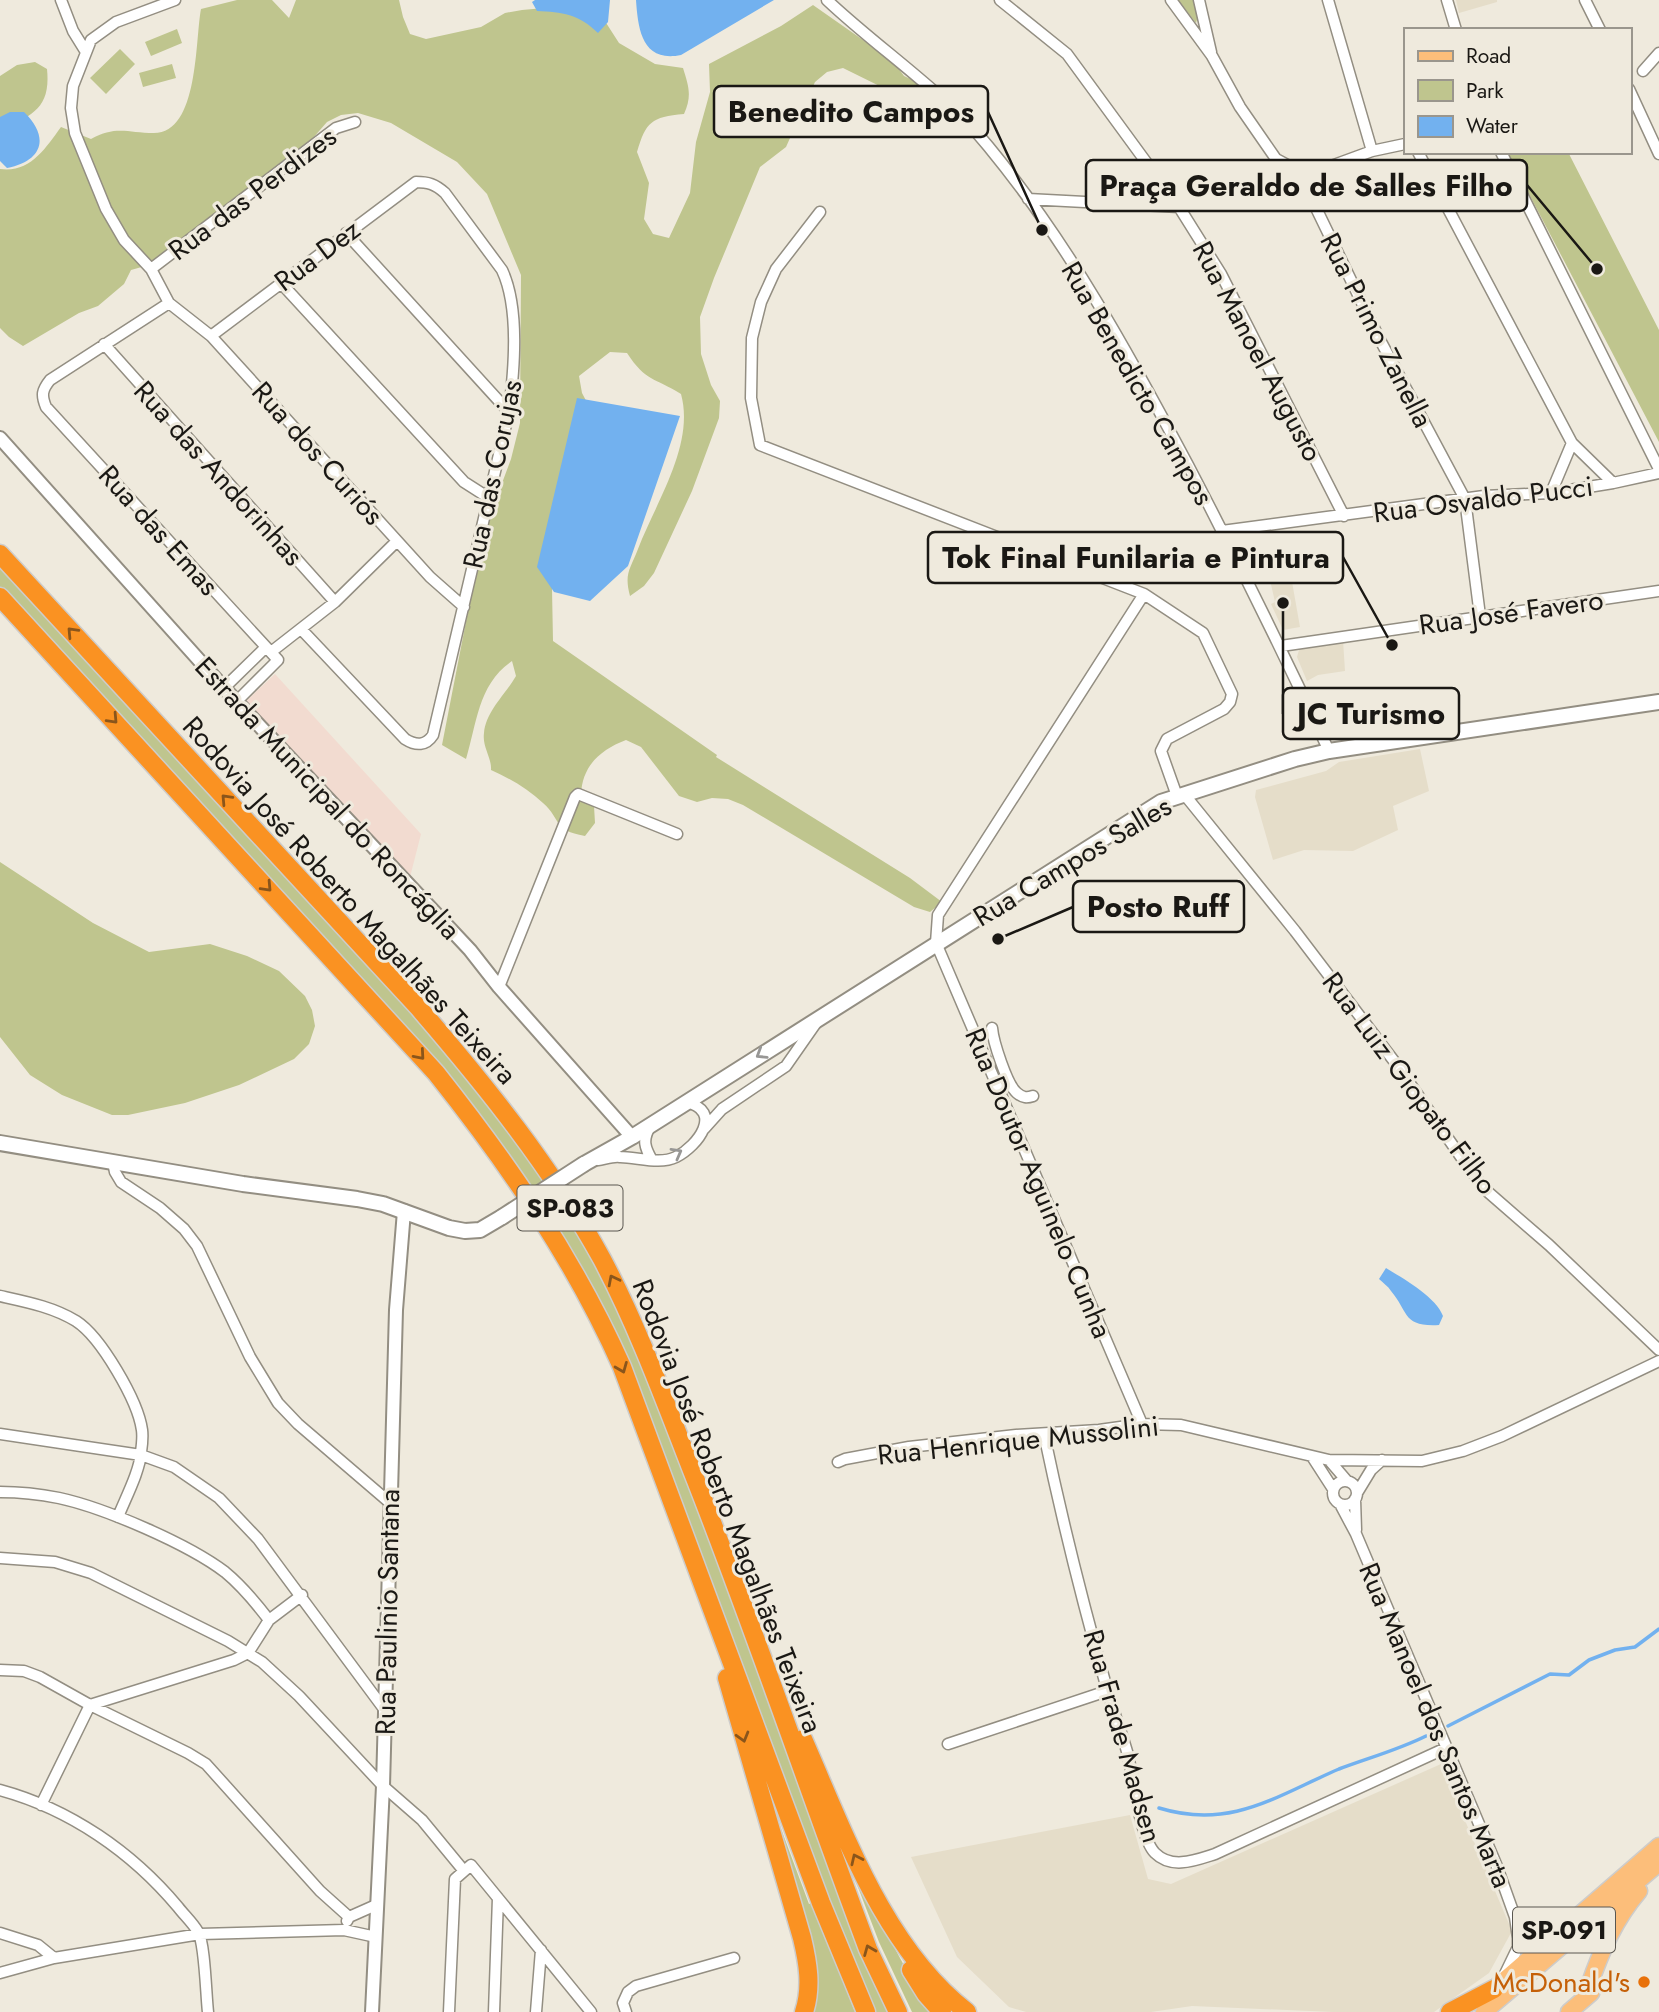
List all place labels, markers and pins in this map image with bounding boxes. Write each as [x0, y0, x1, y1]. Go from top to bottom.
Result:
callout: Benedito Campos [714, 86, 988, 137]
callout: Praça Geraldo de Salles Filho [1086, 160, 1527, 211]
callout: Tok Final Funilaria e Pintura [928, 532, 1343, 583]
callout: JC Turismo [1283, 688, 1459, 739]
callout: Posto Ruff [1073, 881, 1244, 932]
place label: McDonald's [1493, 1962, 1630, 2003]
marker: McDonald's [1636, 1974, 1652, 1990]

